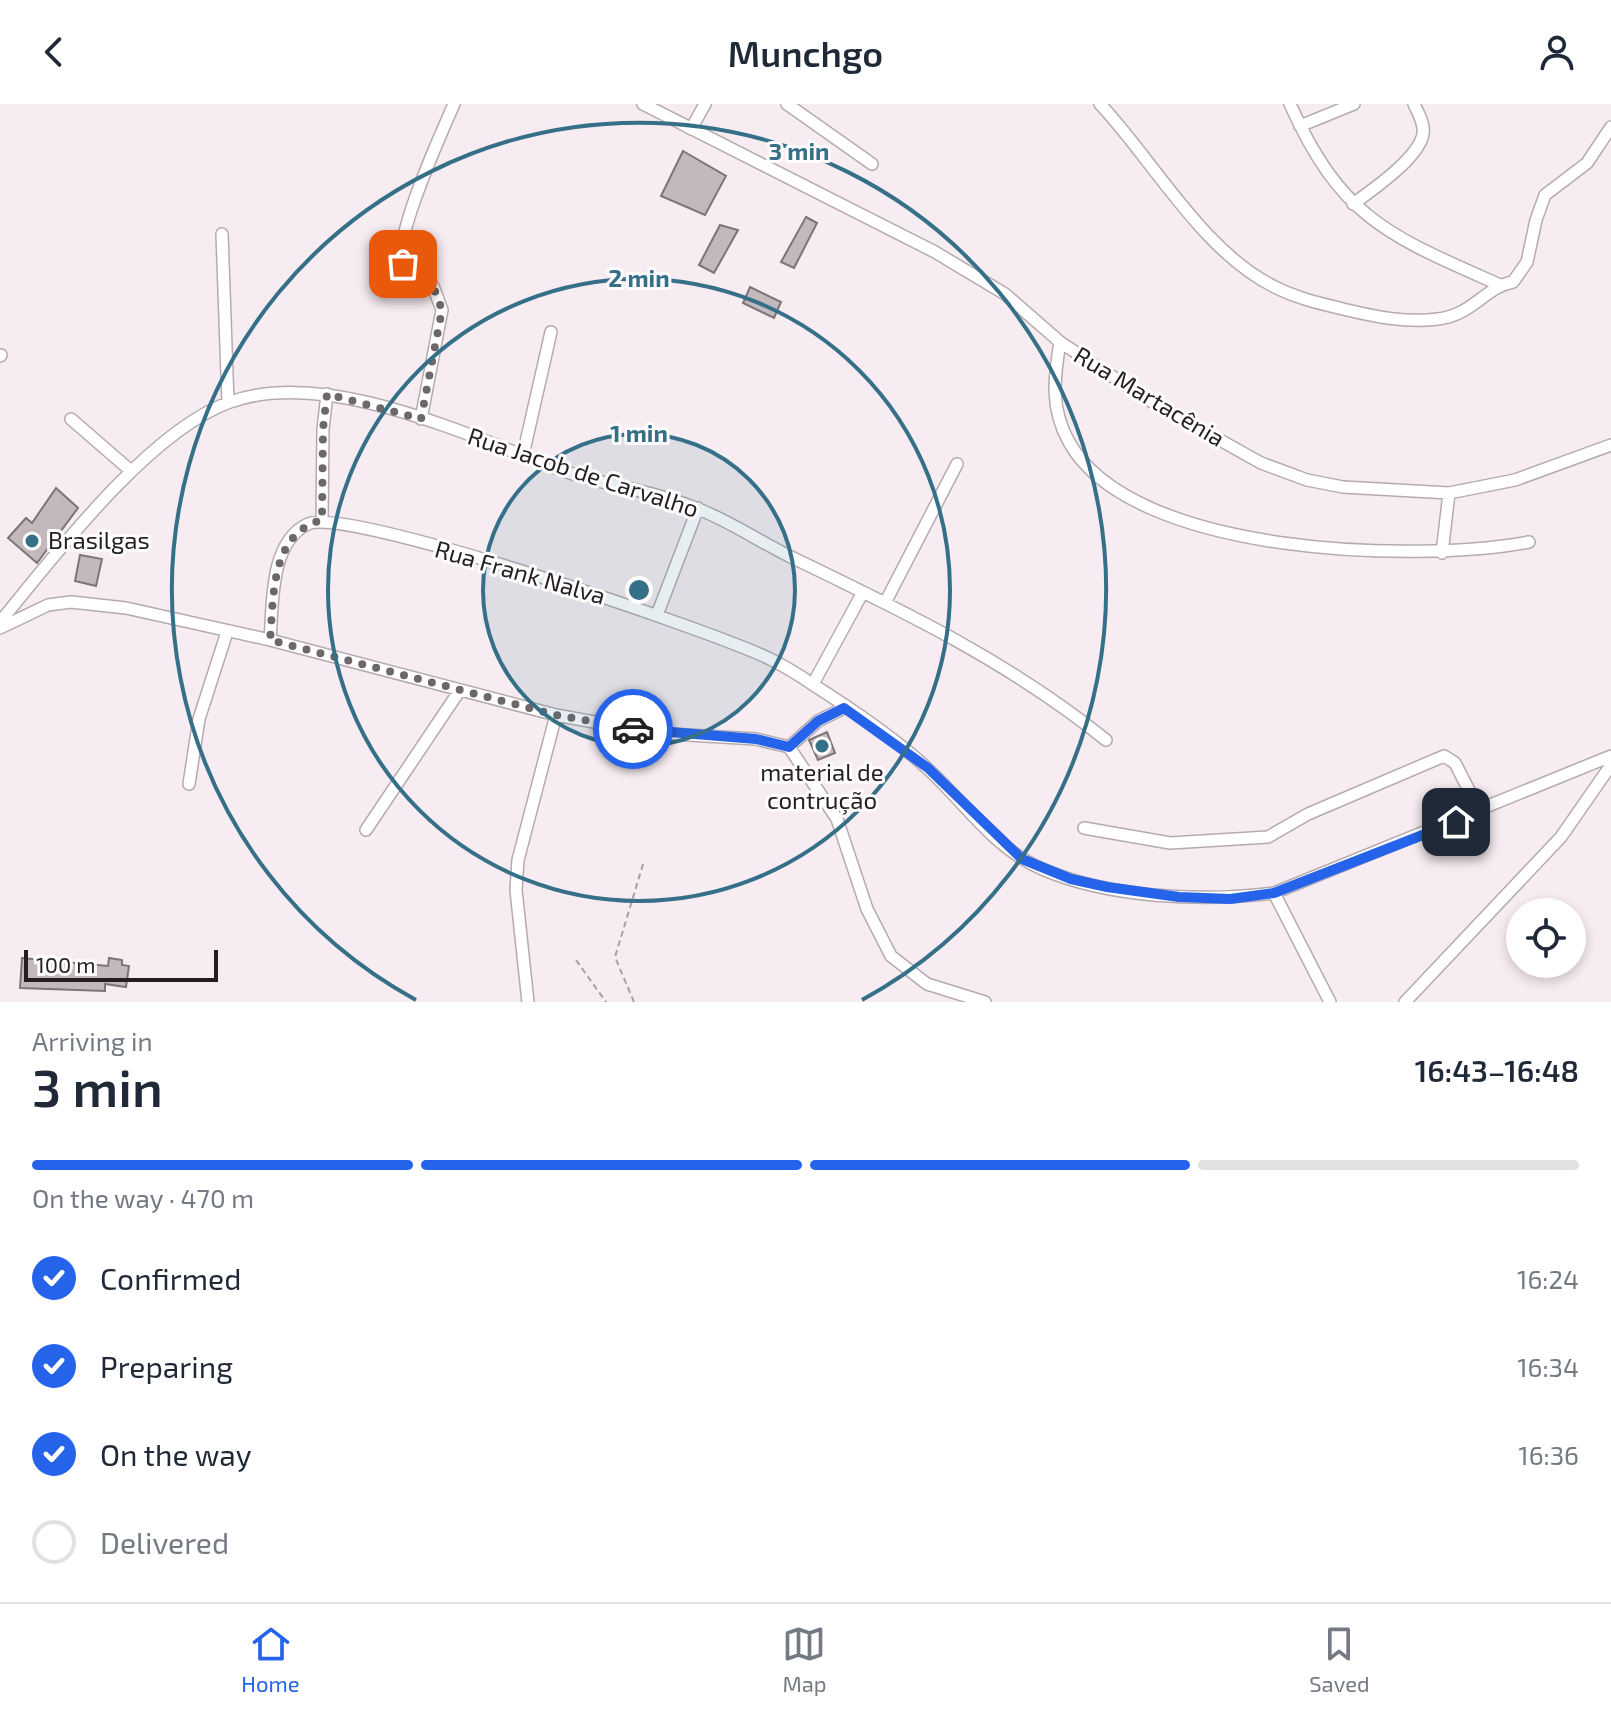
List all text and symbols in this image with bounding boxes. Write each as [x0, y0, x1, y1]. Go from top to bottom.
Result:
icon: back [32, 30, 76, 74]
icon: person [1535, 30, 1579, 74]
text: Munchgo [728, 31, 883, 74]
text: 3 min [769, 136, 829, 165]
pin [369, 230, 437, 298]
icon: bag [381, 242, 425, 286]
text: 2 min [608, 263, 670, 292]
street label: Rua Martacênia [1069, 339, 1230, 452]
text: 1 min [610, 418, 668, 447]
street label: Rua Jacob de Carvalho [464, 421, 703, 523]
place label: Brasilgas [48, 525, 150, 554]
marker: Brasilgas [23, 532, 41, 550]
street label: Rua Frank Nalva [432, 533, 609, 610]
centre of rings [625, 576, 653, 604]
courier [593, 689, 673, 769]
icon: car [611, 707, 655, 751]
marker: material de contrução [813, 737, 831, 755]
place label: material de contrução [760, 757, 884, 815]
pin [1422, 788, 1490, 856]
icon: home [1434, 800, 1478, 844]
map controls [1506, 898, 1586, 978]
button: locate [1506, 898, 1586, 978]
scale bar [24, 946, 218, 982]
text: 100 m [36, 951, 95, 977]
text: Arriving in [32, 1025, 153, 1056]
text: 16:43–16:48 [1415, 1052, 1579, 1088]
text: 3 min [32, 1055, 163, 1117]
text: On the way · 470 m [32, 1182, 254, 1213]
icon: check [32, 1256, 76, 1300]
text: Confirmed [100, 1260, 241, 1296]
text: 16:24 [1517, 1263, 1579, 1294]
icon: check [32, 1344, 76, 1388]
text: Preparing [100, 1348, 233, 1384]
text: 16:34 [1517, 1351, 1579, 1382]
icon: check [32, 1432, 76, 1476]
text: On the way [100, 1436, 252, 1472]
text: 16:36 [1518, 1439, 1579, 1470]
text: Delivered [100, 1524, 229, 1560]
tab: Home [241, 1622, 300, 1696]
tab: Map [782, 1622, 827, 1696]
tab: Saved [1309, 1622, 1370, 1696]

